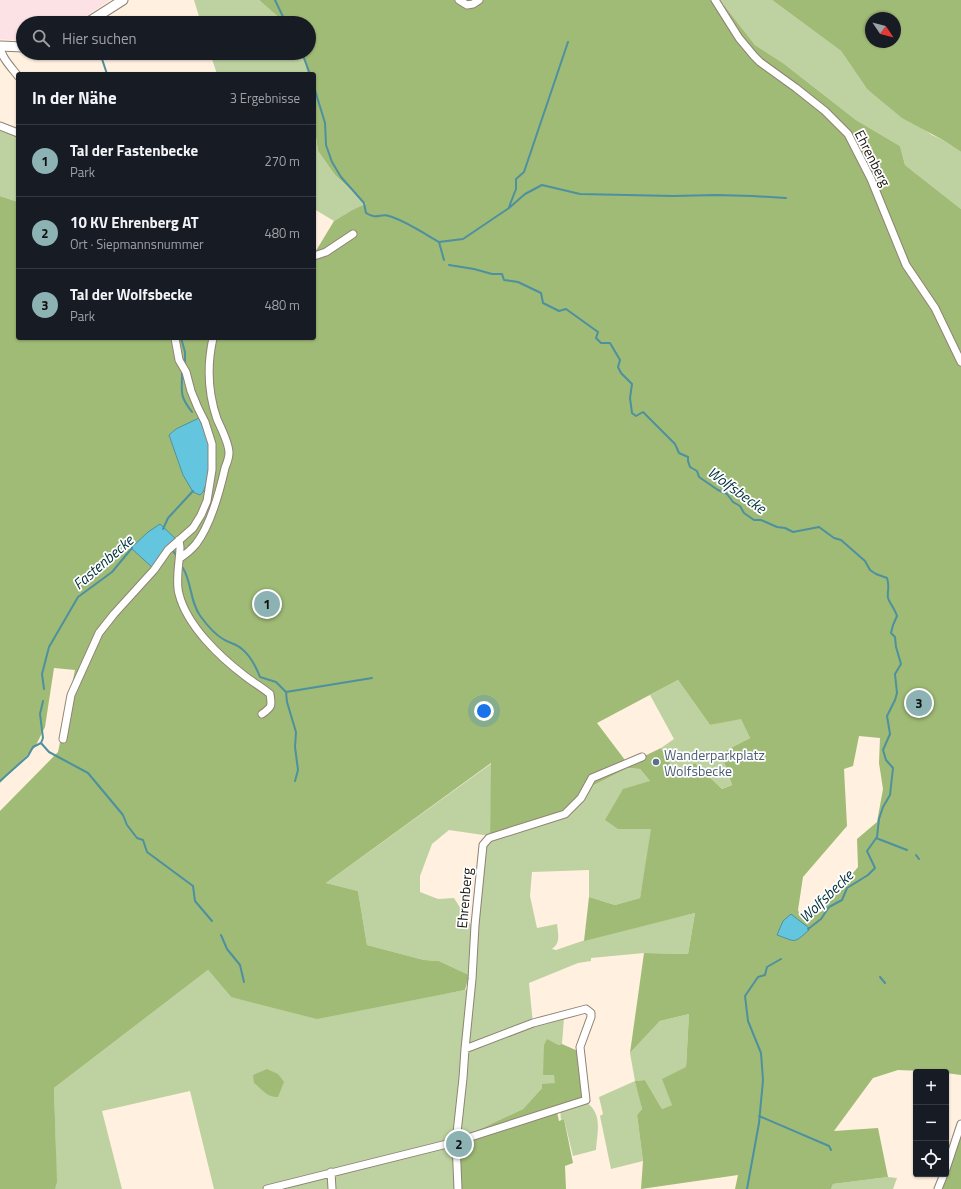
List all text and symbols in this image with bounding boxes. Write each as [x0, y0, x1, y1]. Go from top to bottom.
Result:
north arrow [865, 12, 901, 48]
search box [16, 16, 316, 60]
icon: search [30, 27, 52, 49]
text: Hier suchen [62, 27, 137, 50]
text: In der Nähe [32, 85, 117, 111]
text: 3 Ergebnisse [230, 88, 300, 108]
street label: Ehrenberg [850, 126, 896, 190]
text: Tal der Fastenbecke [70, 139, 198, 162]
text: 1 [41, 151, 49, 171]
text: 270 m [264, 151, 300, 171]
text: Park [70, 162, 95, 182]
text: 10 KV Ehrenberg AT [70, 211, 199, 234]
text: 2 [41, 223, 49, 243]
text: 480 m [264, 223, 300, 243]
text: Ort · Siepmannsnummer [70, 234, 204, 254]
text: Tal der Wolfsbecke [70, 283, 192, 306]
text: 3 [41, 295, 49, 315]
text: 480 m [264, 295, 300, 315]
text: Park [70, 306, 95, 326]
water label: Wolfsbecke [703, 461, 772, 520]
water label: Fastenbecke [68, 528, 139, 595]
pin: 1 [254, 589, 280, 619]
pin: 3 [906, 688, 932, 718]
your location [474, 701, 494, 721]
place label: Wanderparkplatz Wolfsbecke [664, 744, 765, 781]
marker: Wanderparkplatz Wolfsbecke [651, 757, 661, 767]
water label: Wolfsbecke [794, 863, 859, 928]
street label: Ehrenberg [451, 867, 477, 929]
map controls [913, 1069, 949, 1177]
button: + [913, 1069, 949, 1105]
button: − [913, 1105, 949, 1141]
pin: 2 [446, 1129, 472, 1159]
button: locate [913, 1141, 949, 1177]

